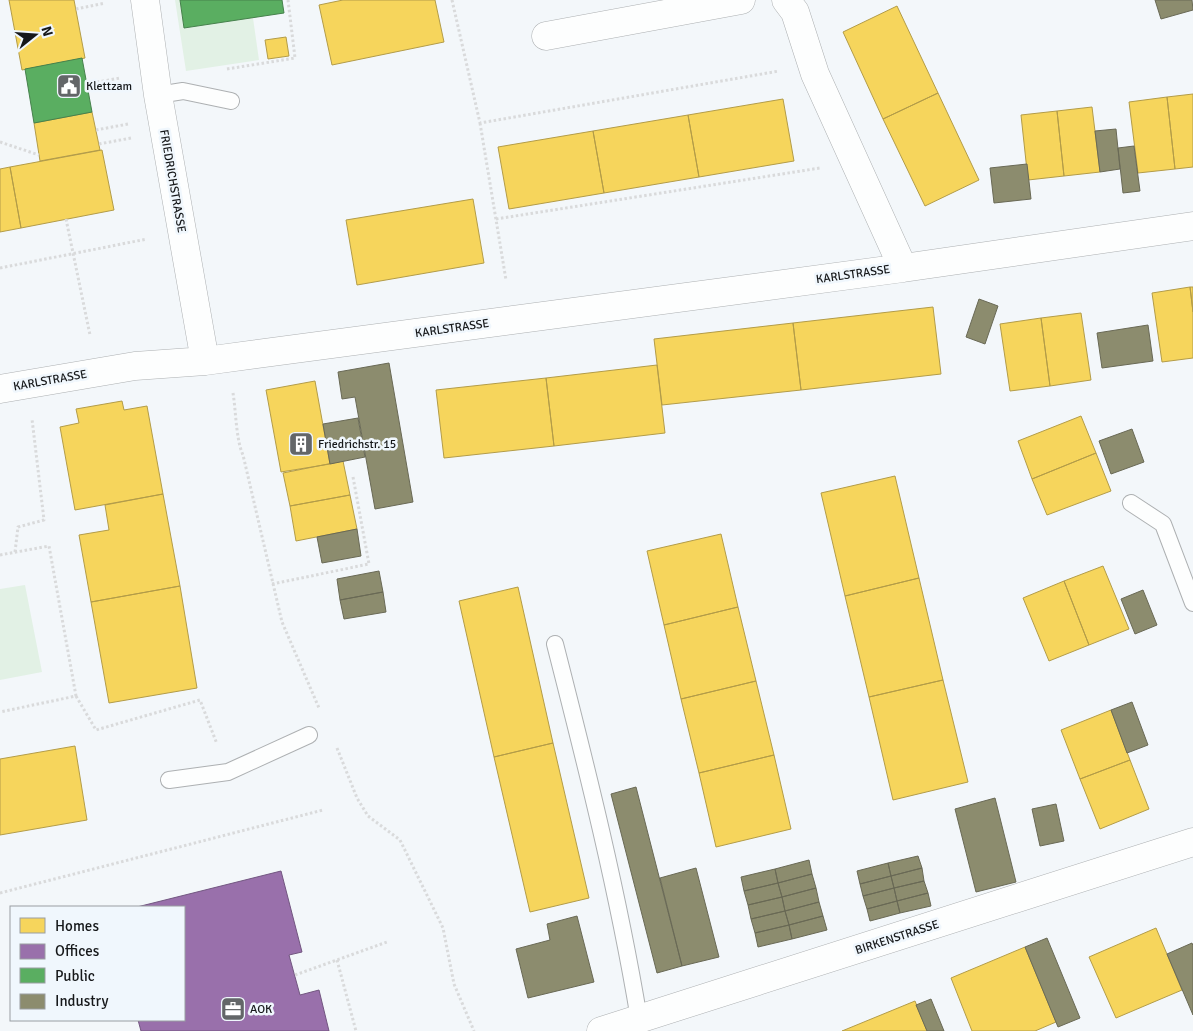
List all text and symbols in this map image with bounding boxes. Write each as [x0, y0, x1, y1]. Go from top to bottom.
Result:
north arrow [10, 10, 60, 60]
text: N [37, 24, 57, 38]
public building icon: Klettzam [56, 73, 82, 99]
place label: Klettzam [86, 79, 132, 94]
street label: FRIEDRICHSTRASSE [156, 128, 189, 234]
street label: KARLSTRASSE [815, 262, 891, 287]
street label: KARLSTRASSE [414, 316, 490, 341]
street label: KARLSTRASSE [12, 367, 88, 394]
building icon: Friedrichstr. 15 [288, 431, 314, 457]
place label: Friedrichstr. 15 [318, 437, 396, 452]
legend [10, 906, 185, 1021]
text: Homes [55, 917, 99, 935]
street label: BIRKENSTRASSE [853, 917, 941, 958]
text: Offices [55, 942, 100, 960]
text: Public [55, 967, 95, 985]
text: Industry [55, 992, 108, 1010]
office icon: AOK [220, 996, 246, 1022]
place label: AOK [250, 1002, 272, 1017]

